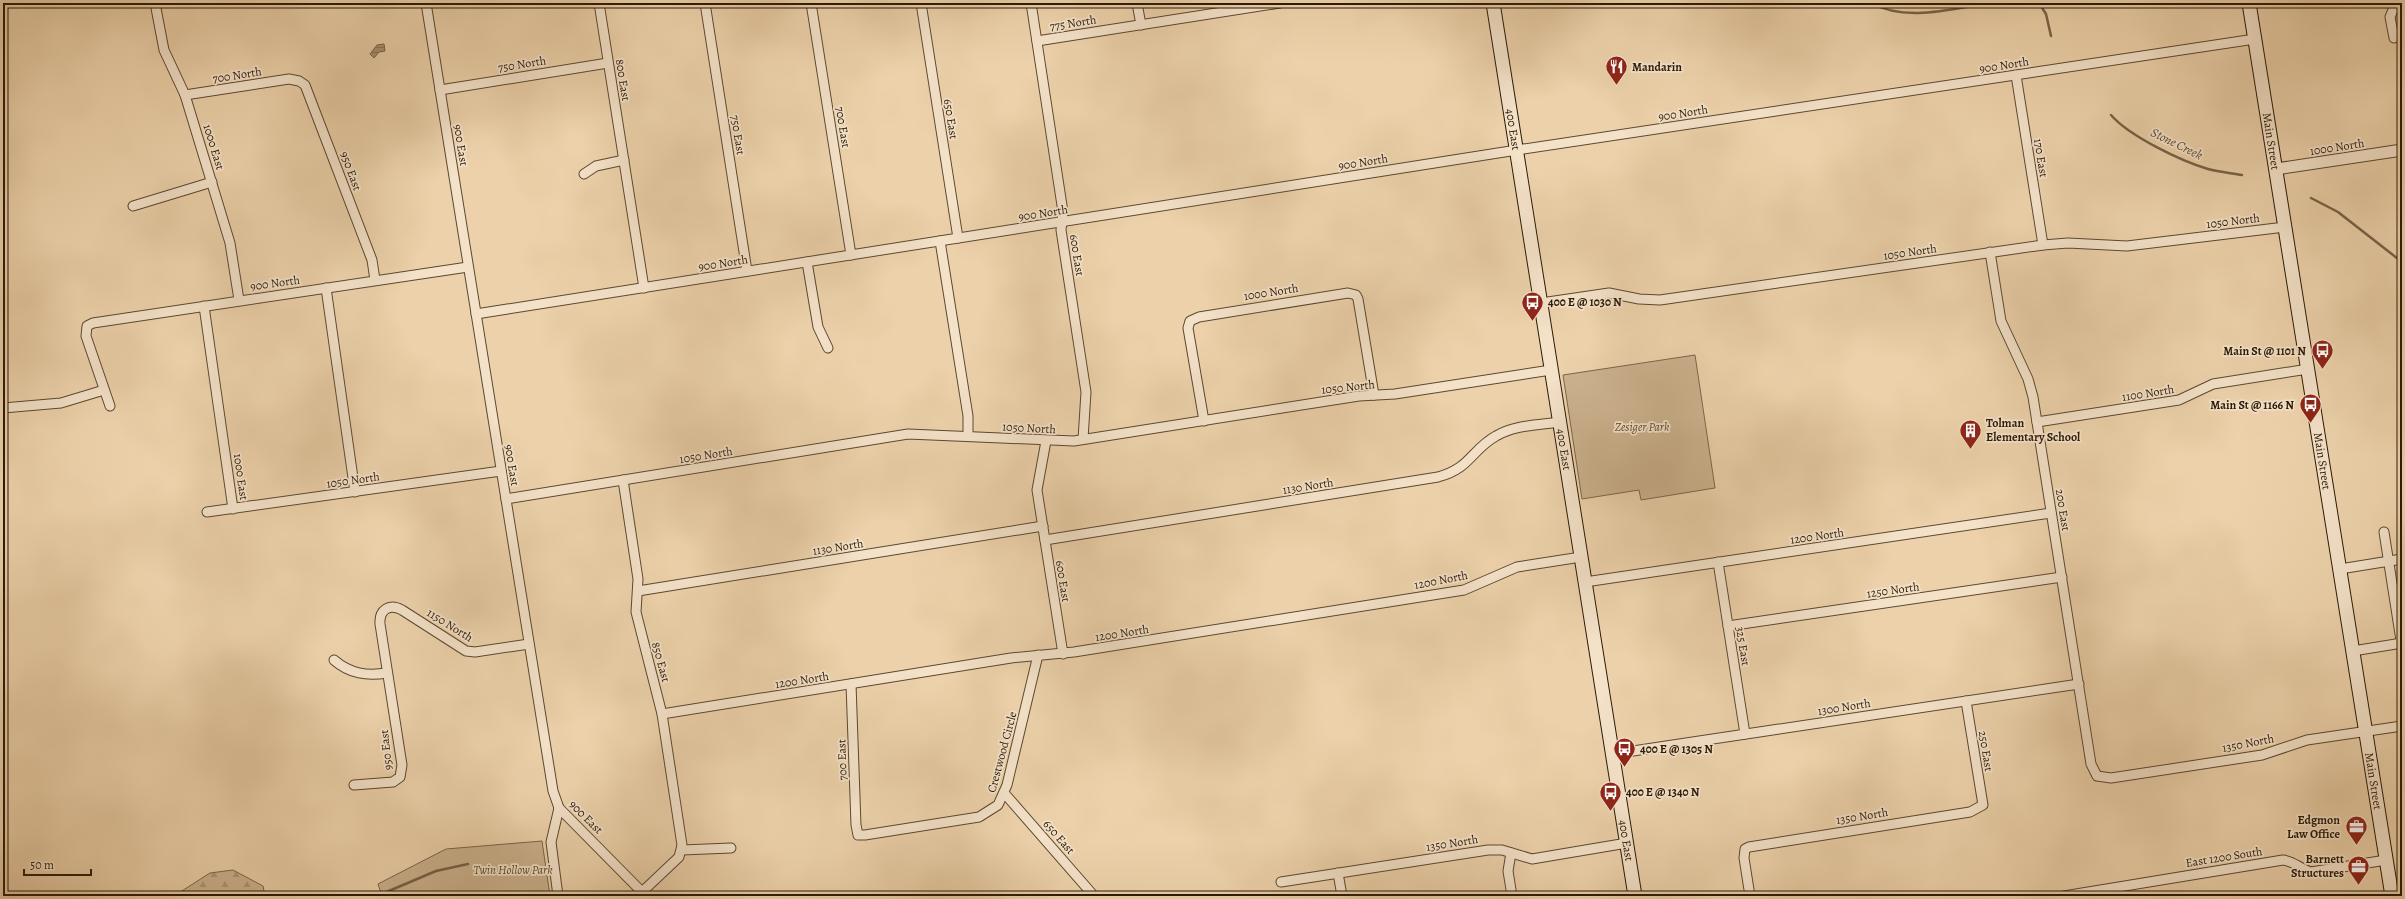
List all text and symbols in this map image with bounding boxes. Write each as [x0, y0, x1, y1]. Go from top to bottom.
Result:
street label: 775 North [1049, 11, 1098, 35]
street label: 750 North [497, 52, 548, 76]
street label: 900 North [1978, 53, 2031, 77]
restaurant icon: Mandarin [1603, 54, 1629, 87]
street label: 800 East [612, 58, 634, 102]
place label: Mandarin [1632, 59, 1682, 75]
street label: 700 North [211, 63, 263, 87]
street label: 650 East [940, 98, 962, 140]
street label: 900 North [1657, 101, 1710, 125]
street label: 700 East [832, 105, 854, 149]
street label: 400 East [1502, 107, 1524, 151]
street label: Main Street [2259, 112, 2284, 171]
street label: 750 East [727, 114, 749, 156]
street label: 1000 East [199, 122, 229, 172]
street label: 900 East [450, 123, 472, 167]
water label: Stone Creek [2148, 124, 2206, 163]
street label: 1000 North [2309, 135, 2366, 159]
street label: 170 East [2030, 137, 2052, 179]
street label: 950 East [337, 149, 365, 193]
street label: 900 North [1337, 150, 1390, 174]
street label: 900 North [1017, 201, 1070, 225]
street label: 1050 North [2205, 210, 2261, 232]
street label: 600 East [1066, 233, 1088, 277]
street label: 1050 North [1882, 240, 1938, 264]
street label: 900 North [697, 251, 750, 275]
street label: 900 North [249, 272, 301, 294]
street label: 1000 North [1243, 280, 1300, 304]
bus stop icon: 400 E @ 1030 N [1520, 289, 1546, 322]
place label: 400 E @ 1030 N [1548, 294, 1622, 310]
bus stop icon: Main St @ 1101 N [2309, 338, 2335, 371]
place label: Main St @ 1101 N [2223, 343, 2306, 359]
street label: 1050 North [1320, 376, 1376, 398]
street label: 1100 North [2121, 381, 2176, 405]
bus stop icon: Main St @ 1166 N [2297, 392, 2323, 425]
place label: Main St @ 1166 N [2210, 397, 2294, 413]
place label: Tolman Elementary School [1986, 415, 2081, 445]
building icon: Tolman Elementary School [1958, 417, 1984, 450]
street label: 1050 North [1002, 419, 1057, 437]
park label: Zesiger Park [1615, 419, 1670, 435]
street label: 400 East [1553, 427, 1575, 471]
street label: Main Street [2310, 431, 2335, 491]
street label: 900 East [501, 443, 523, 487]
street label: 1050 North [678, 443, 734, 467]
street label: 1000 East [230, 453, 252, 501]
street label: 1050 North [325, 468, 381, 492]
street label: 1130 North [1281, 474, 1335, 498]
street label: 200 East [2052, 488, 2074, 532]
street label: 1200 North [1789, 524, 1846, 548]
street label: 1130 North [811, 535, 865, 559]
street label: 600 East [1052, 559, 1074, 603]
street label: 1200 North [1413, 567, 1470, 593]
street label: 1250 North [1866, 578, 1921, 602]
street label: 1150 North [424, 605, 477, 646]
street label: 1200 North [1094, 621, 1151, 645]
street label: 325 East [1732, 625, 1754, 667]
street label: 850 East [648, 640, 674, 684]
street label: 1200 North [774, 668, 831, 692]
street label: 1300 North [1816, 695, 1872, 719]
street label: Crestwood Circle [983, 710, 1021, 794]
street label: 950 East [376, 729, 396, 771]
street label: 250 East [1975, 730, 1997, 772]
street label: 1350 North [2221, 730, 2276, 756]
bus stop icon: 400 E @ 1305 N [1612, 736, 1638, 769]
street label: 700 East [833, 739, 851, 781]
place label: 400 E @ 1305 N [1640, 741, 1713, 757]
street label: Main Street [2361, 751, 2386, 811]
bus stop icon: 400 E @ 1340 N [1598, 779, 1624, 812]
place label: 400 E @ 1340 N [1626, 784, 1700, 800]
street label: 900 East [566, 797, 606, 837]
street label: 1350 North [1835, 804, 1890, 828]
place label: Edgmon Law Office [2287, 812, 2340, 842]
office icon: Edgmon Law Office [2343, 814, 2369, 847]
street label: 650 East [1040, 816, 1078, 858]
street label: 400 East [1615, 819, 1637, 862]
street label: 1350 North [1425, 831, 1480, 855]
street label: East 1200 South [2184, 843, 2264, 871]
scale bar [24, 851, 91, 877]
place label: Barnett Structures [2291, 851, 2344, 881]
office icon: Barnett Structures [2346, 853, 2372, 886]
text: 50 m [30, 857, 54, 873]
park label: Twin Hollow Park [473, 862, 553, 878]

